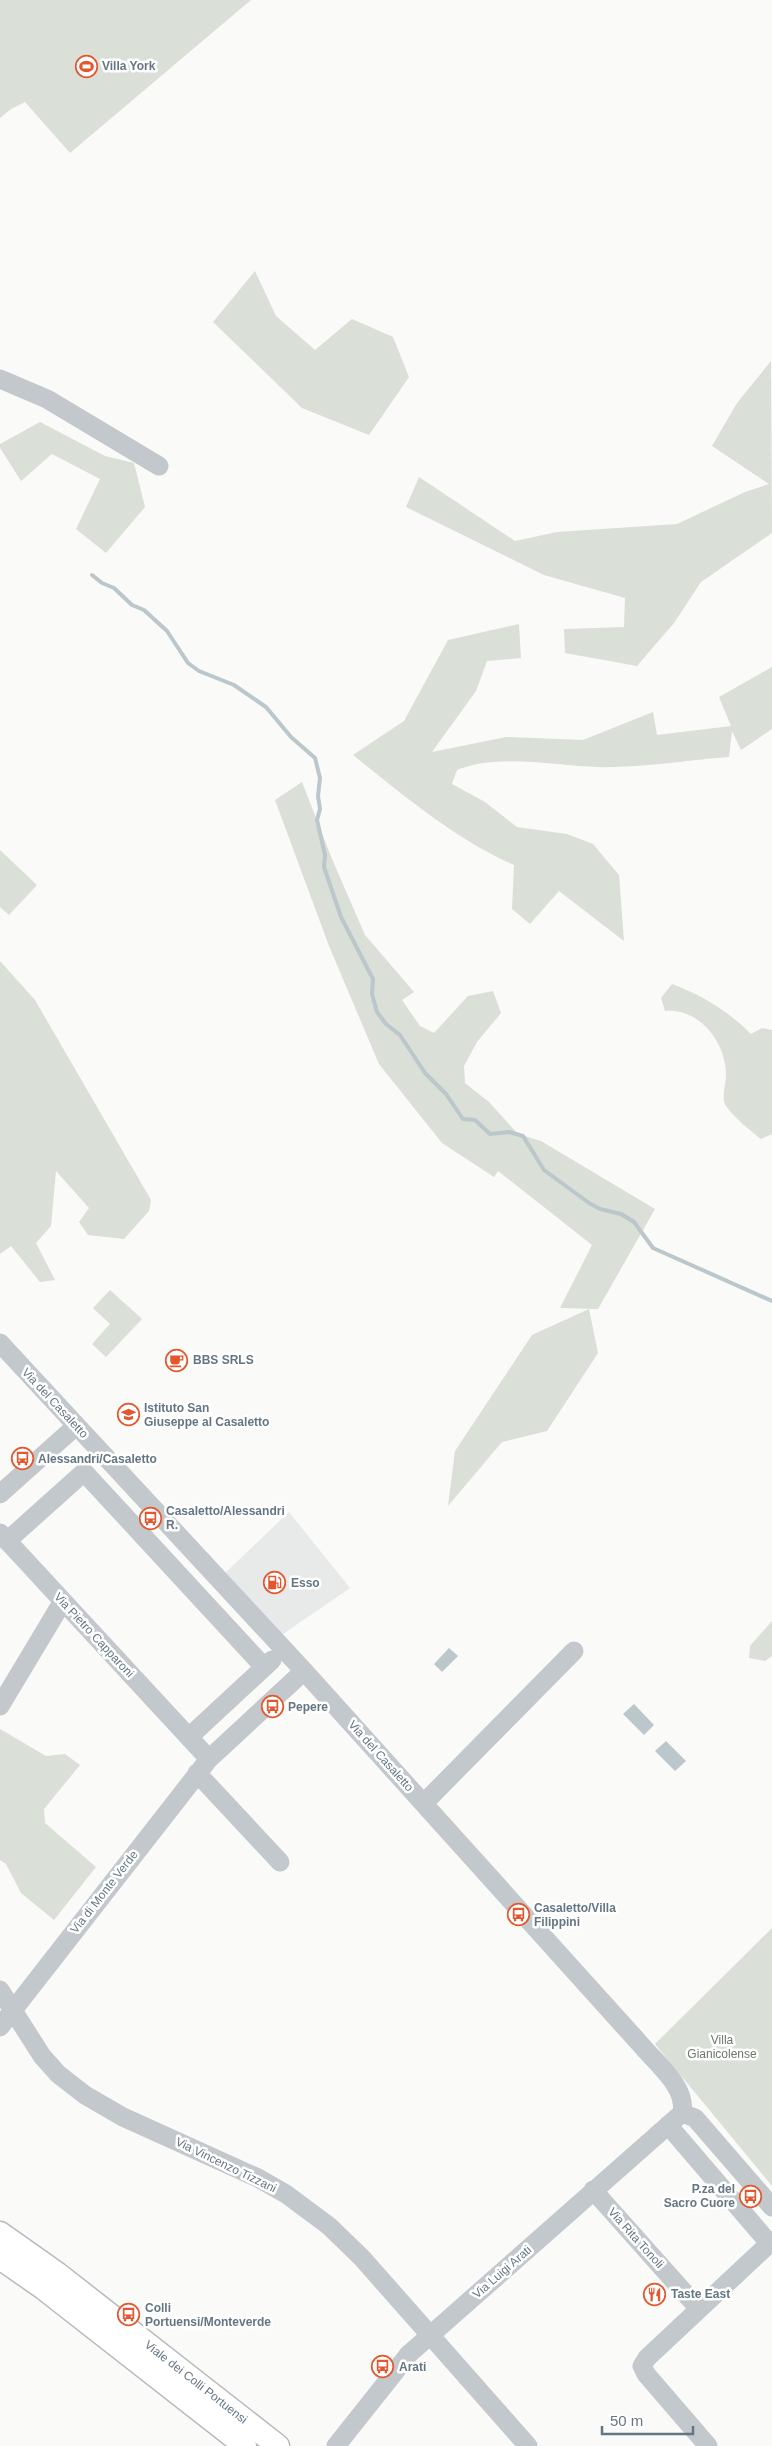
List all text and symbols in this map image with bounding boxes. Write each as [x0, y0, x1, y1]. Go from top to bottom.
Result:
sports icon: Villa York [74, 54, 98, 78]
place label: Villa York [102, 59, 156, 73]
cafe icon: BBS SRLS [165, 1348, 189, 1372]
place label: BBS SRLS [193, 1353, 254, 1367]
street label: Via del Casaletto [19, 1365, 91, 1441]
place label: Istituto San Giuseppe al Casaletto [144, 1401, 269, 1429]
school or university icon: Istituto San Giuseppe al Casaletto [116, 1403, 140, 1427]
bus stop icon: Alessandri/Casaletto [10, 1447, 34, 1471]
place label: Alessandri/Casaletto [38, 1452, 157, 1466]
place label: Casaletto/Alessandri R. [166, 1504, 285, 1532]
bus stop icon: Casaletto/Alessandri R. [138, 1506, 162, 1530]
fuel station icon: Esso [263, 1571, 287, 1595]
place label: Esso [291, 1576, 320, 1590]
street label: Via Pietro Capparoni [51, 1590, 137, 1680]
bus stop icon: Pepere [260, 1695, 284, 1719]
place label: Pepere [288, 1700, 328, 1714]
street label: Via del Casaletto [346, 1718, 417, 1795]
street label: Via di Monte Verde [67, 1848, 141, 1936]
place label: Casaletto/Villa Filippini [534, 1901, 616, 1929]
bus stop icon: Casaletto/Villa Filippini [506, 1903, 530, 1927]
park label: Villa Gianicolense [687, 2033, 757, 2061]
street label: Via Vincenzo Tizzani [173, 2135, 279, 2195]
place label: P.za del Sacro Cuore [664, 2182, 735, 2210]
bus stop icon: P.za del Sacro Cuore [739, 2184, 763, 2208]
street label: Via Rita Tonoli [605, 2205, 667, 2271]
street label: Via Luigi Arati [470, 2243, 534, 2301]
restaurant icon: Taste East [643, 2282, 667, 2306]
place label: Taste East [671, 2287, 730, 2301]
place label: Colli Portuensi/Monteverde [145, 2301, 271, 2329]
bus stop icon: Colli Portuensi/Monteverde [117, 2303, 141, 2327]
street label: Viale dei Colli Portuensi [142, 2338, 250, 2426]
bus stop icon: Arati [371, 2355, 395, 2379]
place label: Arati [399, 2360, 426, 2374]
scale bar [602, 2404, 693, 2436]
text: 50 m [610, 2412, 643, 2429]

